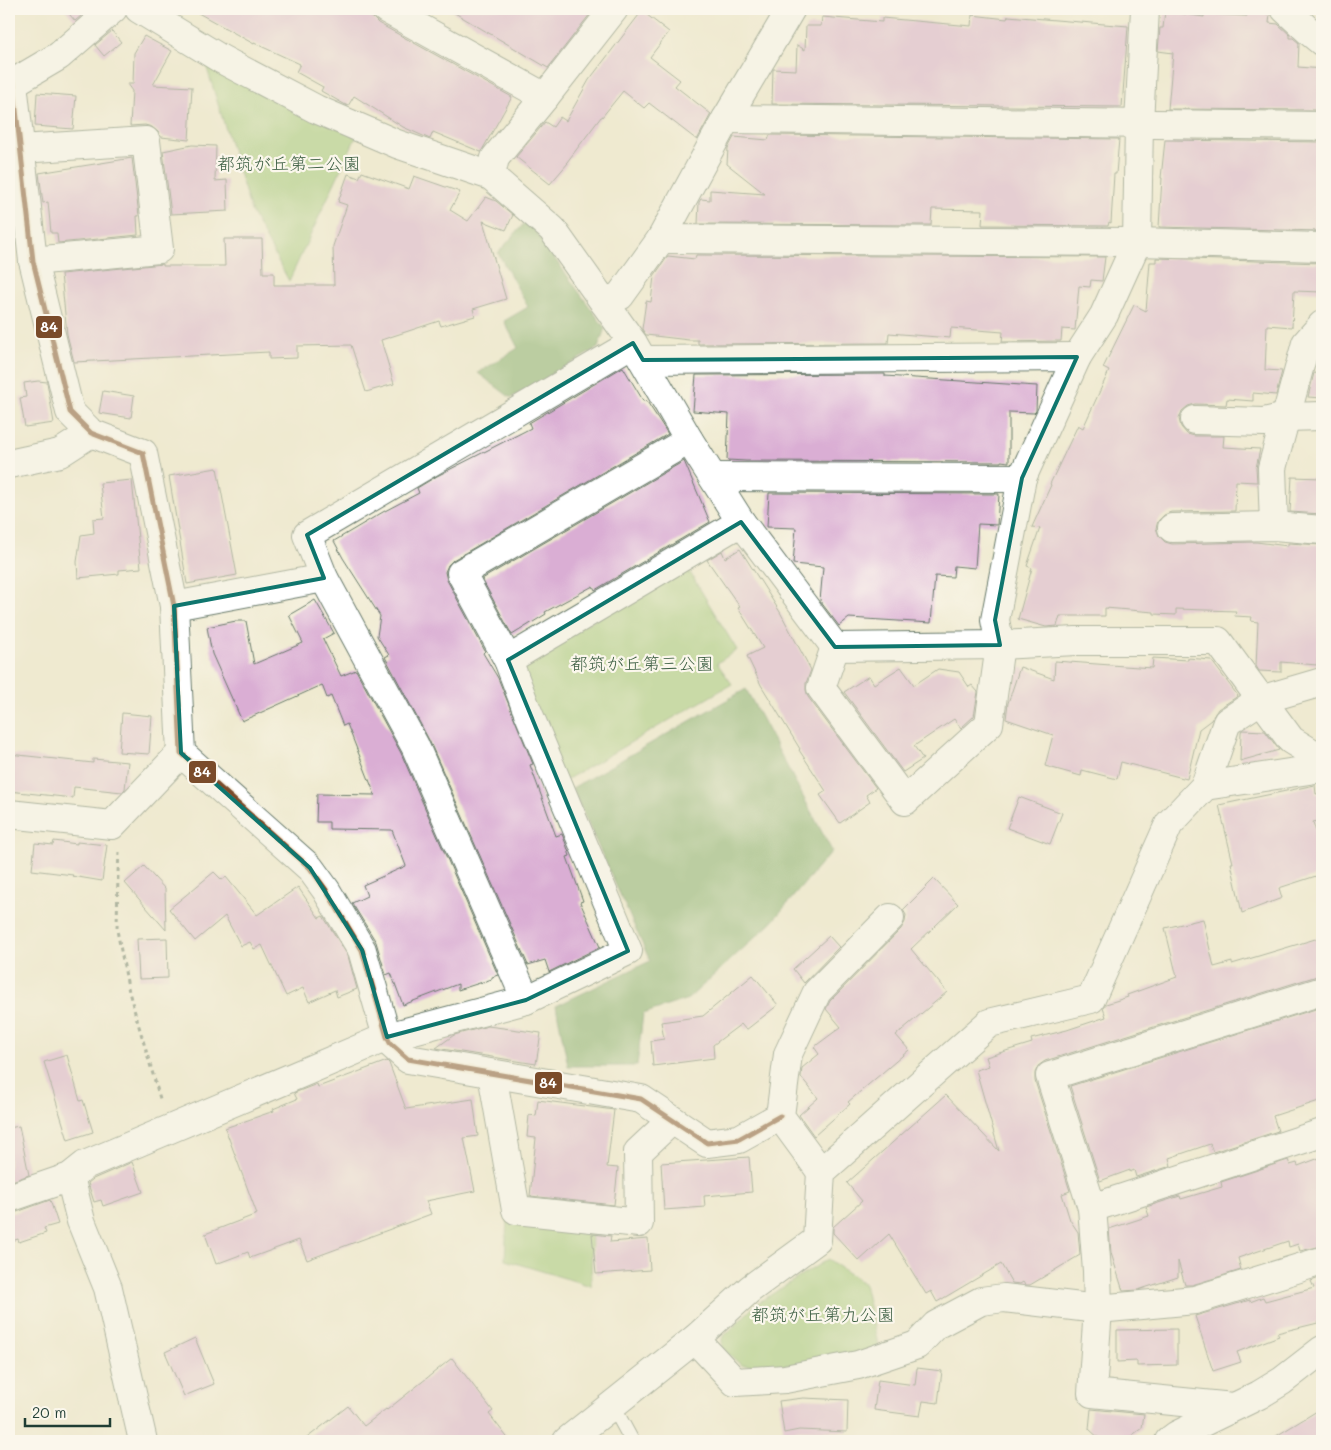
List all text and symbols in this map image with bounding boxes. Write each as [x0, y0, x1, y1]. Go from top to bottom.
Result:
park label: 都筑が丘第二公園 [217, 151, 361, 175]
line badge: 84 [35, 315, 63, 339]
text: 84 [40, 317, 58, 336]
park label: 都筑が丘第三公園 [570, 651, 714, 675]
line badge: 84 [188, 760, 217, 784]
text: 84 [193, 762, 211, 781]
line badge: 84 [534, 1071, 563, 1095]
text: 84 [539, 1073, 557, 1092]
park label: 都筑が丘第九公園 [751, 1302, 895, 1326]
scale bar [25, 1395, 110, 1427]
text: 20 m [32, 1402, 66, 1422]

